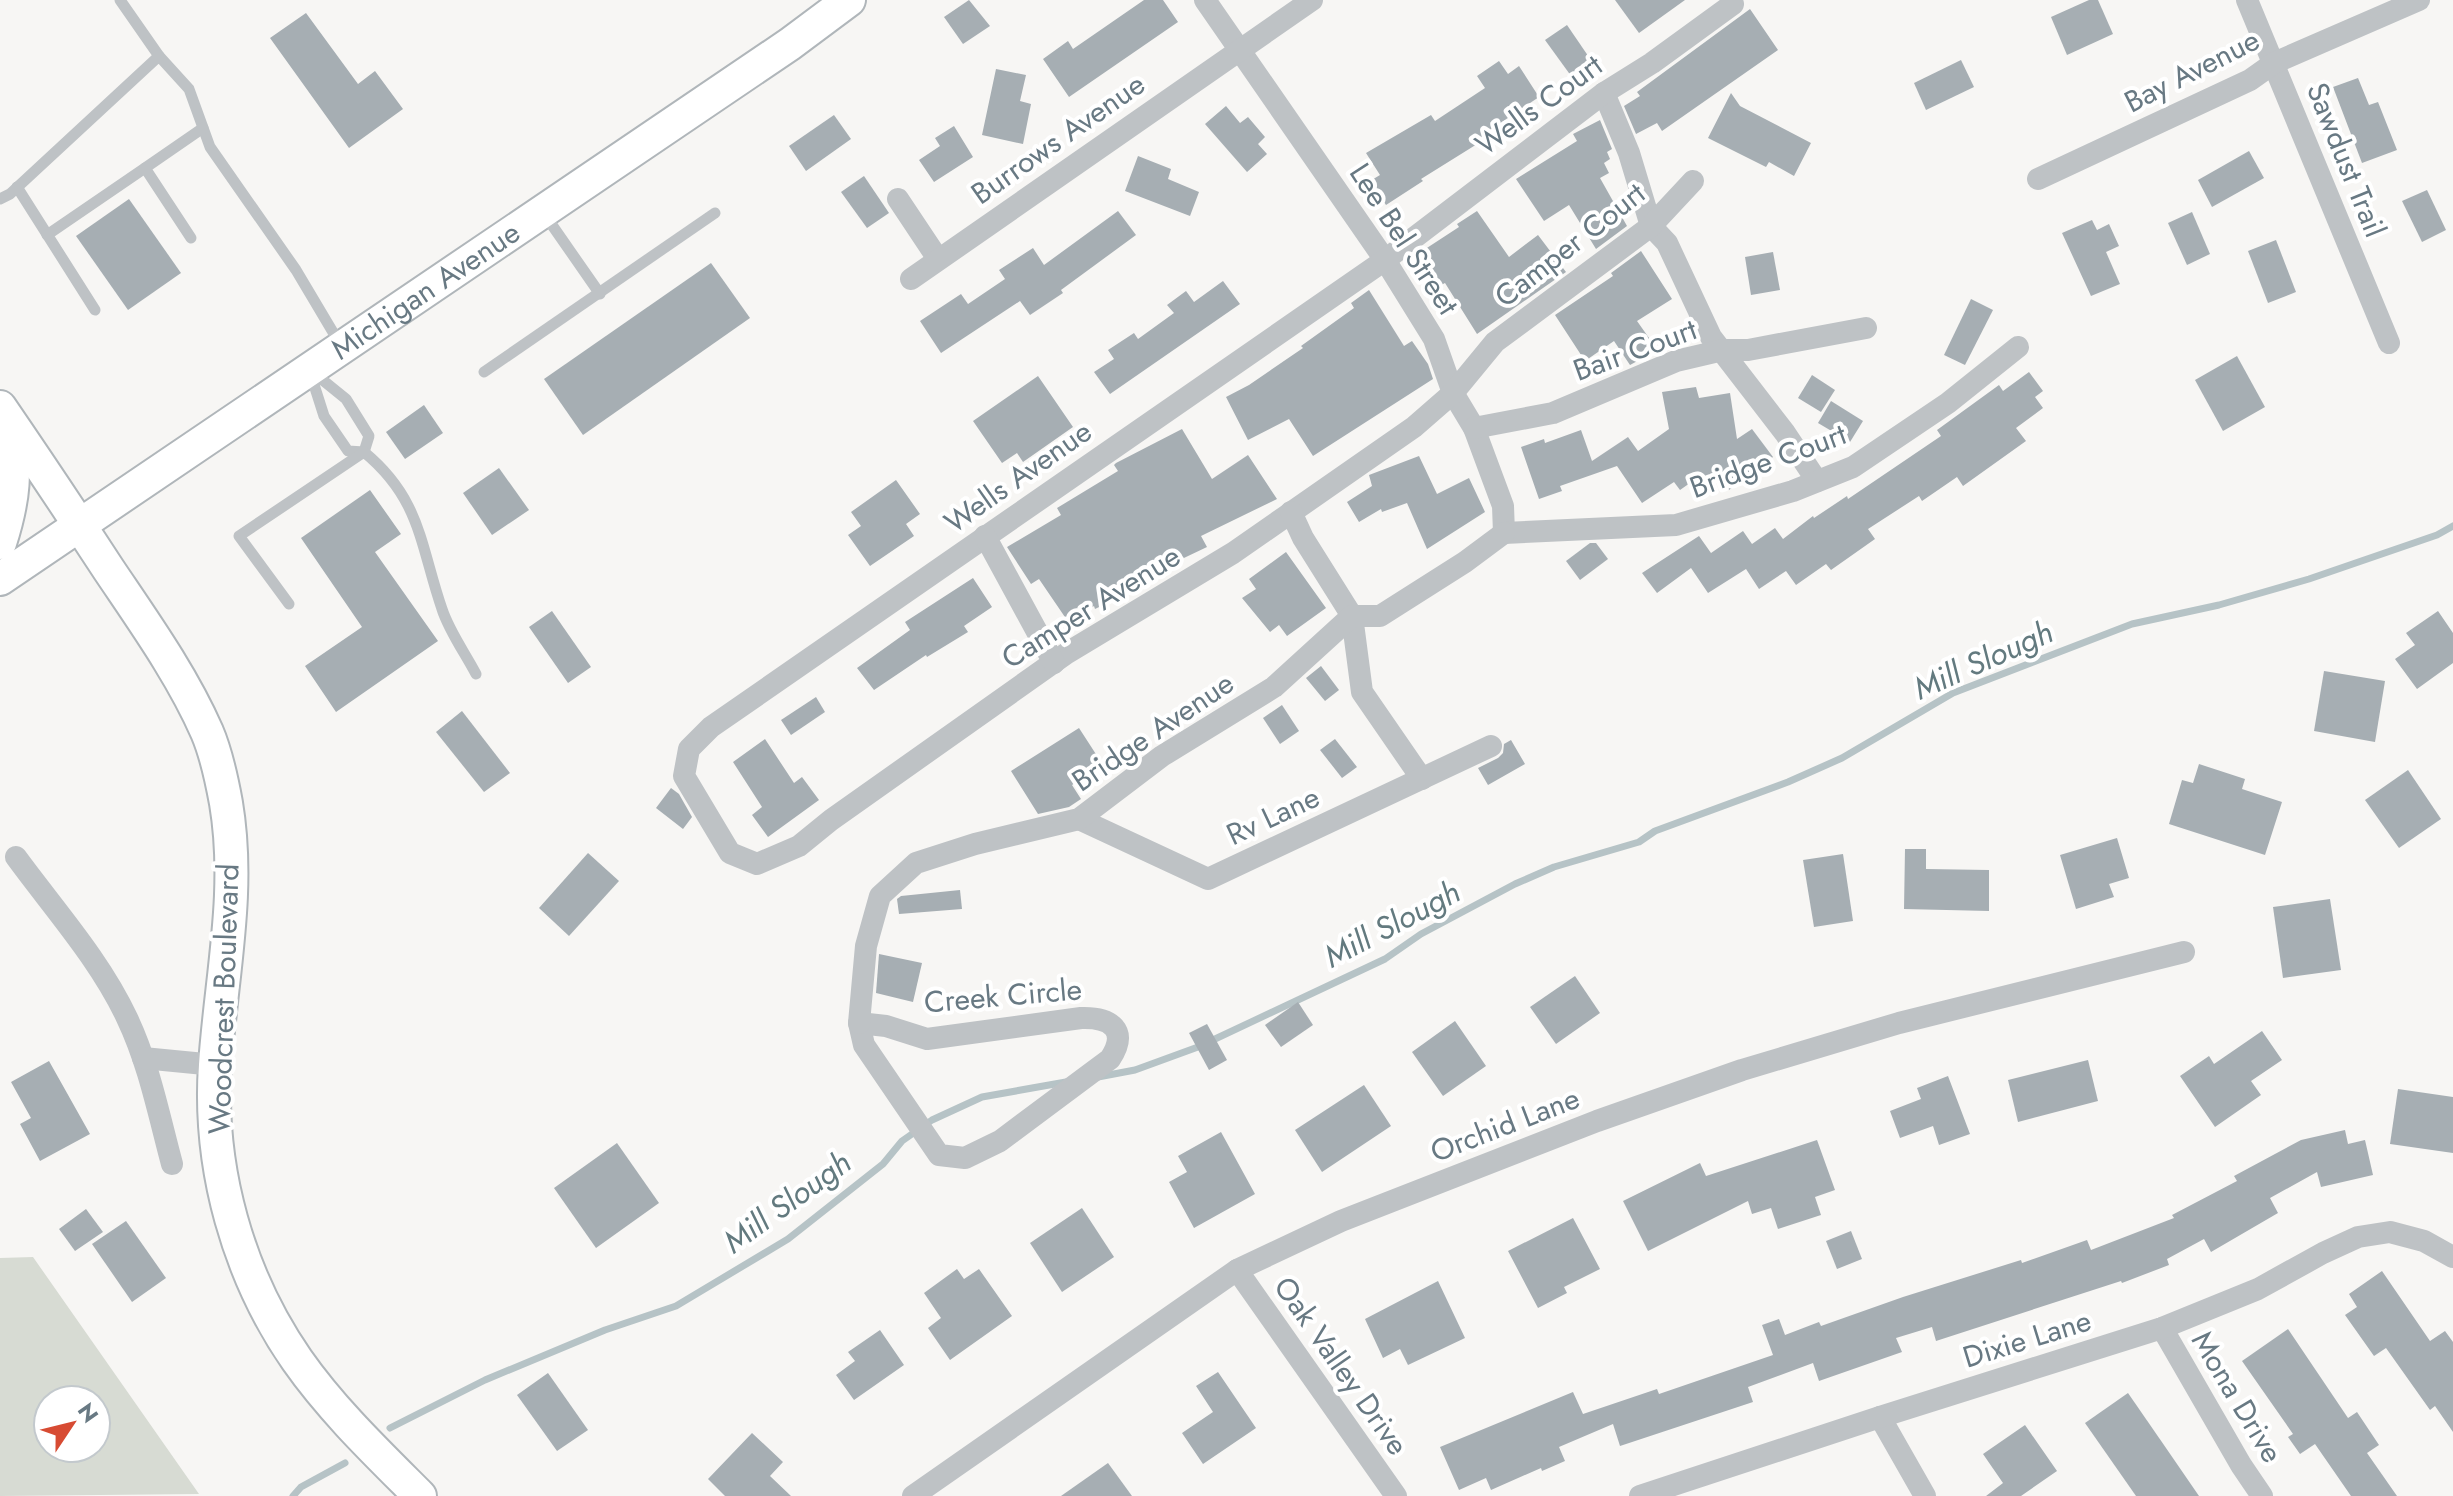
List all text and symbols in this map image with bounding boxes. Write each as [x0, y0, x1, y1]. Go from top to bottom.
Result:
street label: Bay Avenue [2117, 18, 2267, 123]
street label: Wells Court [1466, 43, 1612, 165]
street label: Burrows Avenue [962, 63, 1153, 215]
street label: Sawdust Trail [2296, 76, 2397, 244]
street label: Lee Bel Street [1339, 154, 1470, 324]
street label: Camper Court [1485, 172, 1655, 317]
street label: Michigan Avenue [322, 211, 528, 370]
street label: Bair Court [1567, 307, 1703, 392]
street label: Wells Avenue [935, 410, 1100, 543]
street label: Bridge Court [1684, 412, 1853, 509]
street label: Camper Avenue [993, 534, 1188, 679]
water label: Mill Slough [1906, 609, 2060, 711]
street label: Bridge Avenue [1063, 661, 1242, 802]
street label: Rv Lane [1219, 775, 1326, 856]
street label: Woodcrest Boulevard [197, 863, 250, 1135]
water label: Mill Slough [1316, 869, 1468, 979]
street label: Creek Circle [922, 967, 1084, 1024]
street label: Orchid Lane [1424, 1076, 1586, 1173]
water label: Mill Slough [713, 1140, 861, 1264]
street label: Oak Valley Drive [1264, 1268, 1419, 1464]
street label: Dixie Lane [1957, 1299, 2096, 1378]
street label: Mona Drive [2181, 1323, 2294, 1471]
north arrow [32, 1384, 112, 1464]
text: N [70, 1396, 106, 1429]

